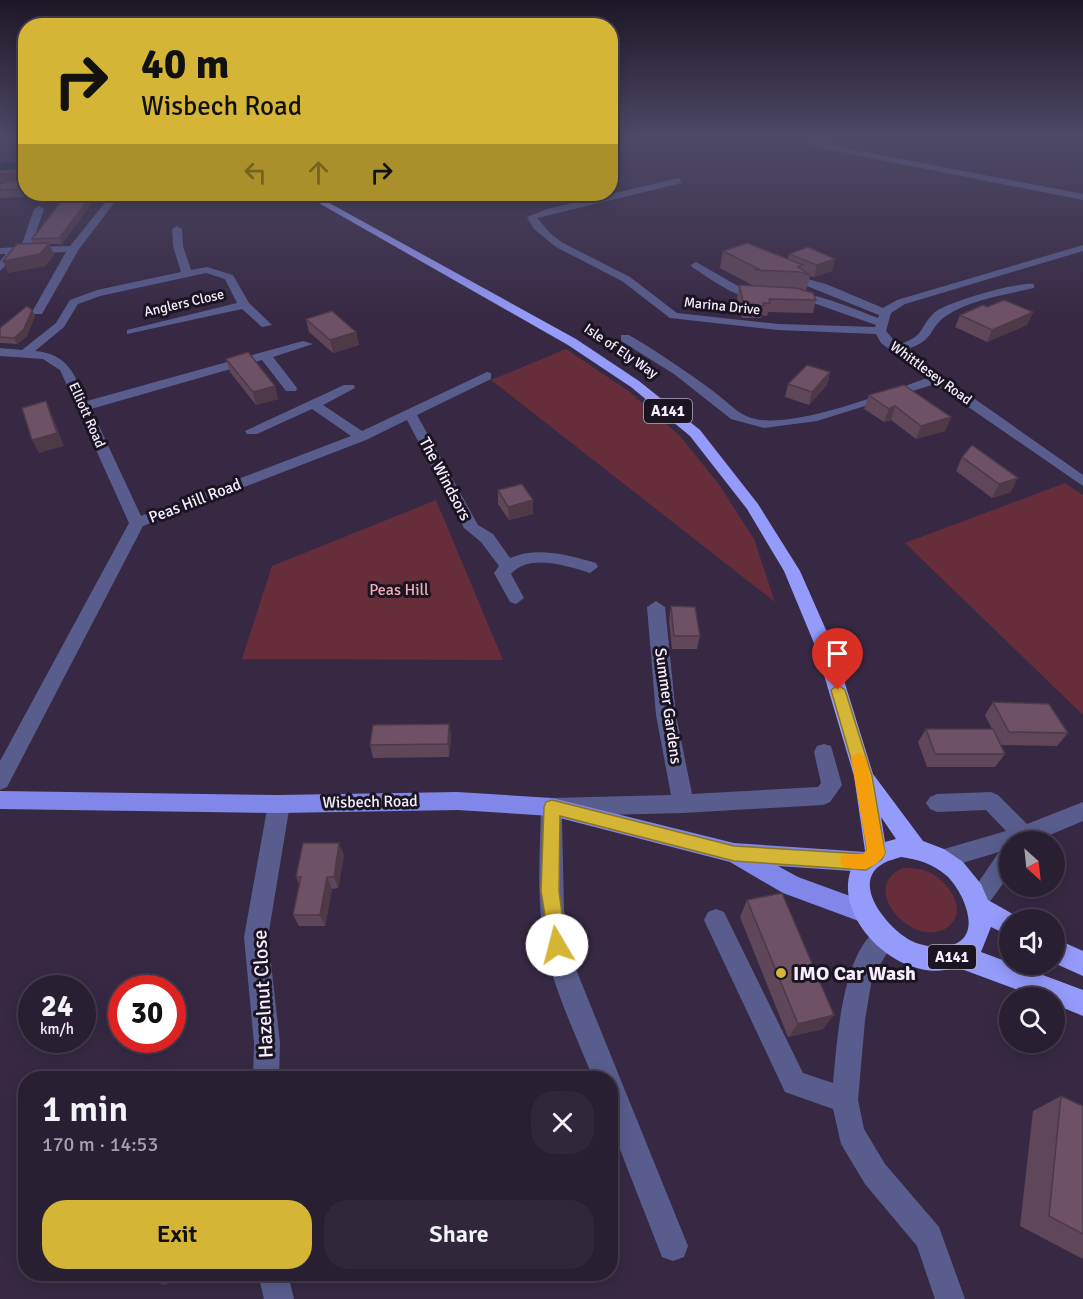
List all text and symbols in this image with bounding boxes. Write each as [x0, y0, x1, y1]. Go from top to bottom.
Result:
text: 40 m [141, 39, 230, 90]
icon: right [42, 42, 120, 120]
text: Wisbech Road [141, 90, 302, 123]
icon: left [239, 156, 272, 189]
icon: ahead [302, 156, 335, 189]
icon: right [365, 156, 398, 189]
street label: Anglers Close [142, 286, 226, 320]
street label: Marina Drive [683, 294, 761, 318]
street label: Isle of Ely Way [581, 320, 662, 382]
street label: Whittlesey Road [887, 338, 975, 408]
street label: Elliott Road [65, 380, 109, 450]
road number: A141 [644, 399, 692, 423]
street label: The Windsors [415, 434, 475, 524]
street label: Peas Hill Road [146, 474, 244, 528]
park label: Peas Hill [369, 580, 429, 600]
pin [812, 628, 863, 690]
icon: arrive [821, 637, 854, 670]
street label: Summer Gardens [650, 647, 686, 765]
street label: Wisbech Road [322, 791, 418, 813]
north arrow [999, 831, 1065, 897]
map controls [999, 831, 1065, 1053]
button: sound [999, 909, 1065, 975]
position arrow [525, 913, 589, 977]
street label: Hazelnut Close [247, 929, 279, 1059]
road number: A141 [928, 945, 976, 969]
place label: IMO Car Wash [793, 961, 916, 986]
marker: IMO Car Wash [774, 966, 788, 980]
speed limit sign: 30 [108, 975, 186, 1053]
button: search [999, 987, 1065, 1053]
text: 24 [41, 988, 73, 1025]
text: km/h [40, 1020, 74, 1038]
text: 1 min [42, 1087, 128, 1132]
button: close [531, 1091, 594, 1154]
text: 170 m · 14:53 [42, 1132, 158, 1157]
button: Exit [42, 1200, 312, 1269]
button: Share [324, 1200, 594, 1269]

